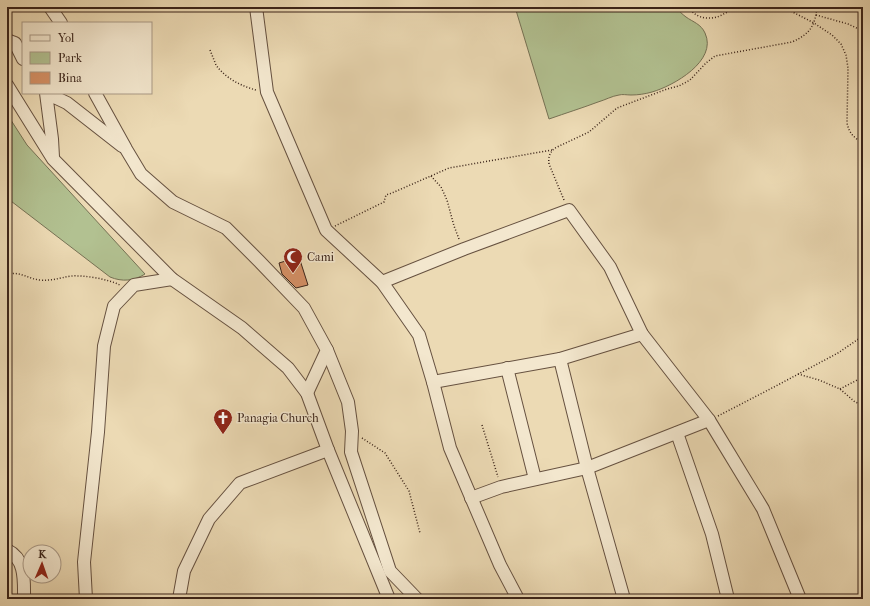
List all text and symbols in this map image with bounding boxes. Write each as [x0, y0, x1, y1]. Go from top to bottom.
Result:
legend [22, 22, 152, 94]
text: Yol [57, 31, 75, 45]
text: Park [58, 51, 83, 65]
text: Bina [58, 71, 82, 85]
mosque icon: Cami [282, 246, 304, 274]
place label: Cami [307, 250, 335, 264]
church icon: Panagia Church [212, 407, 234, 435]
place label: Panagia Church [237, 411, 319, 425]
north arrow [22, 544, 62, 584]
text: K [38, 548, 48, 561]

